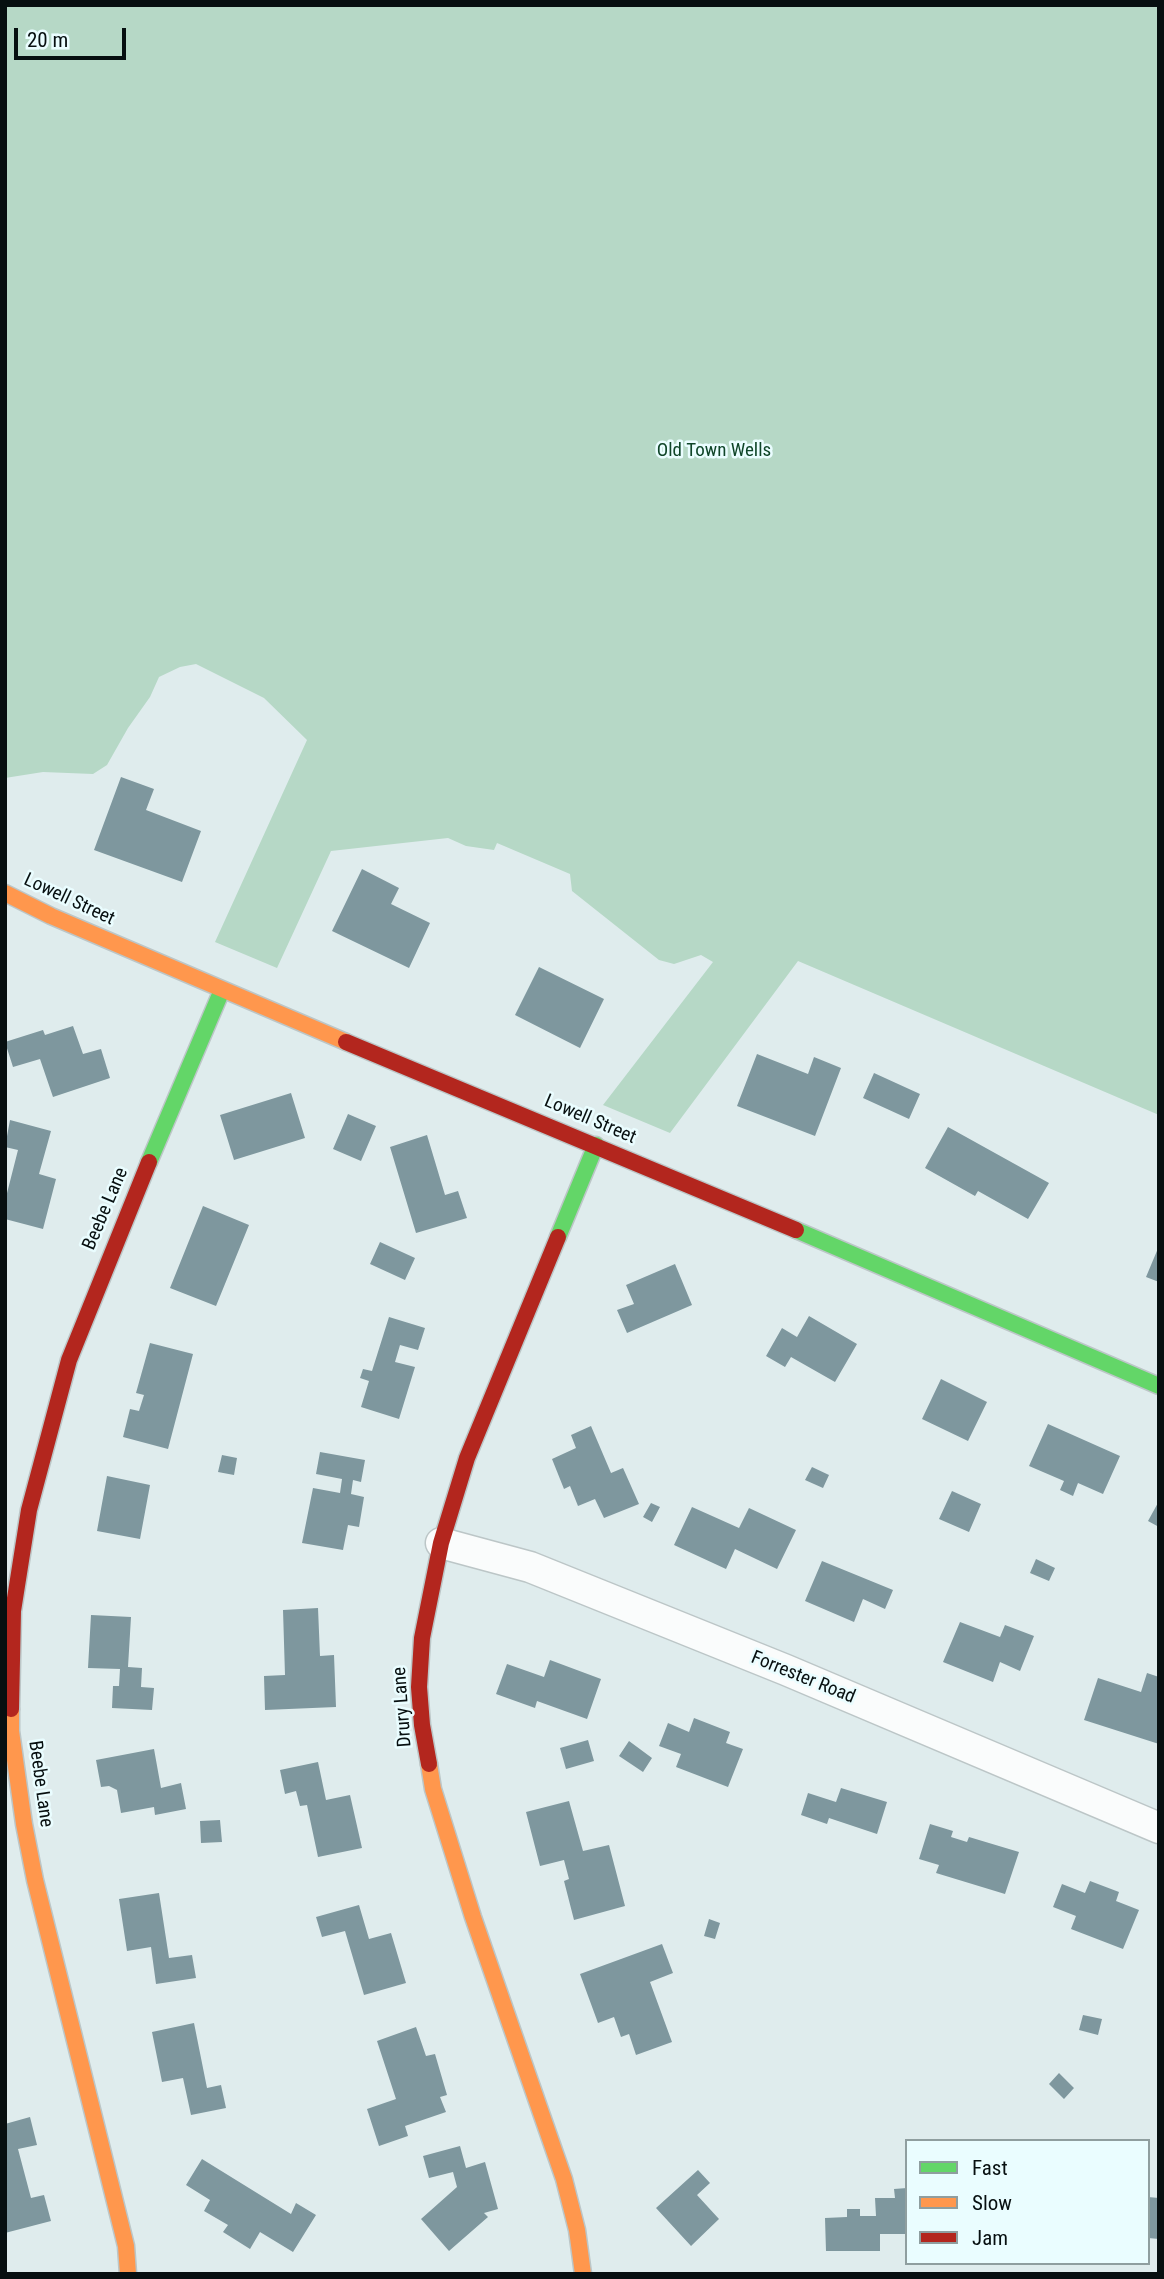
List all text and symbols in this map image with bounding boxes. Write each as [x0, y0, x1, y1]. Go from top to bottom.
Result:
scale bar [18, 14, 130, 58]
text: 20 m [27, 28, 68, 52]
park label: Old Town Wells [657, 440, 771, 462]
street label: Lowell Street [20, 869, 118, 931]
street label: Lowell Street [541, 1090, 639, 1150]
street label: Beebe Lane [78, 1164, 134, 1254]
street label: Forrester Road [748, 1647, 858, 1709]
street label: Drury Lane [389, 1666, 417, 1748]
street label: Beebe Lane [23, 1739, 57, 1829]
legend [905, 2139, 1150, 2265]
text: Fast [972, 2156, 1008, 2180]
text: Slow [972, 2191, 1012, 2215]
text: Jam [972, 2226, 1008, 2250]

